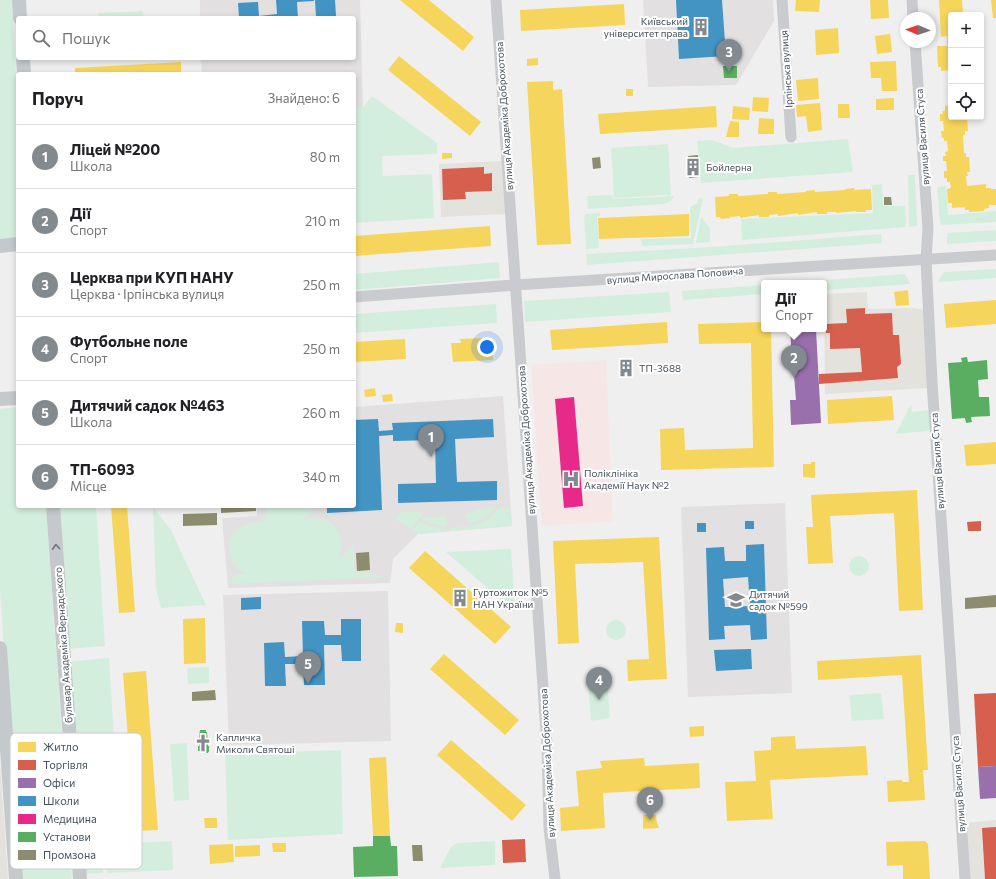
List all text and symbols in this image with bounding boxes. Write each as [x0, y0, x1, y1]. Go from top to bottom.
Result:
north arrow [900, 12, 936, 48]
map controls [948, 12, 984, 120]
button: + [948, 12, 984, 48]
place label: Київський університет права [604, 15, 688, 39]
search box [16, 16, 356, 60]
building icon: Київський університет права [691, 17, 711, 37]
icon: search [30, 27, 52, 49]
text: Пошук [62, 29, 110, 47]
street label: Ірпінська вулиця [777, 30, 795, 108]
pin: 3 [716, 39, 742, 72]
street label: вулиця Академіка Доброхотова [493, 41, 515, 191]
button: − [948, 48, 984, 84]
button: locate [948, 84, 984, 120]
text: Поруч [32, 88, 83, 109]
street label: вулиця Василя Стуса [913, 88, 931, 186]
text: Знайдено: 6 [268, 90, 340, 106]
text: Ліцей №200 [70, 140, 160, 158]
text: 1 [42, 149, 48, 165]
text: 80 m [310, 149, 340, 165]
building icon: Бойлерна [683, 157, 703, 177]
text: Школа [70, 158, 112, 174]
place label: Бойлерна [706, 161, 752, 173]
text: Дії [70, 204, 91, 222]
text: 2 [41, 213, 49, 229]
text: 210 m [305, 213, 340, 229]
text: Спорт [70, 222, 108, 238]
street label: вулиця Мирослава Поповича [606, 264, 744, 286]
text: Церква при КУП НАНУ [70, 268, 234, 286]
text: 3 [41, 277, 49, 293]
text: 250 m [303, 277, 340, 293]
popup [761, 280, 827, 332]
text: Церква · Ірпінська вулиця [70, 286, 224, 302]
text: Дії [775, 289, 796, 307]
text: Спорт [775, 307, 813, 323]
text: Футбольне поле [70, 332, 188, 350]
your location [477, 337, 497, 357]
text: 4 [41, 341, 49, 357]
text: 250 m [303, 341, 340, 357]
pin: 2 [781, 345, 807, 378]
text: Спорт [70, 350, 108, 366]
building icon: ТП-3688 [616, 358, 636, 378]
place label: ТП-3688 [639, 362, 681, 374]
street label: вулиця Академіка Доброхотова [515, 365, 537, 515]
text: Дитячий садок №463 [70, 396, 225, 414]
text: 5 [41, 405, 49, 421]
text: 260 m [303, 405, 340, 421]
street label: вулиця Василя Стуса [928, 412, 946, 510]
text: Школа [70, 414, 112, 430]
pin: 1 [418, 424, 444, 457]
text: ТП-6093 [70, 460, 134, 478]
place label: Поліклініка Академії Наук №2 [584, 467, 670, 491]
text: 6 [41, 469, 49, 485]
text: 340 m [302, 469, 340, 485]
hospital icon: Поліклініка Академії Наук №2 [561, 469, 581, 489]
text: Місце [70, 478, 107, 494]
one-way arrow [52, 544, 61, 550]
street label: бульвар Академіка Вернадського [52, 567, 74, 723]
place label: Гуртожиток №5 НАН України [473, 586, 549, 610]
building icon: Гуртожиток №5 НАН України [450, 588, 470, 608]
place label: Дитячий садок №599 [749, 588, 808, 612]
school or university icon: Дитячий садок №599 [726, 590, 746, 610]
pin: 5 [295, 651, 321, 684]
pin: 4 [586, 667, 612, 700]
street label: вулиця Академіка Доброхотова [537, 688, 557, 838]
place label: Капличка Миколи Святоші [216, 731, 295, 755]
legend [10, 733, 142, 869]
church icon: Капличка Миколи Святоші [193, 733, 213, 753]
street label: вулиця Василя Стуса [949, 735, 967, 833]
text: Житло [43, 740, 79, 753]
text: Торгівля [43, 758, 88, 771]
text: Офіси [43, 776, 75, 789]
pin: 6 [637, 787, 663, 820]
text: Школи [43, 794, 79, 807]
text: Медицина [43, 812, 97, 825]
text: Установи [43, 830, 91, 843]
text: Промзона [43, 848, 96, 861]

